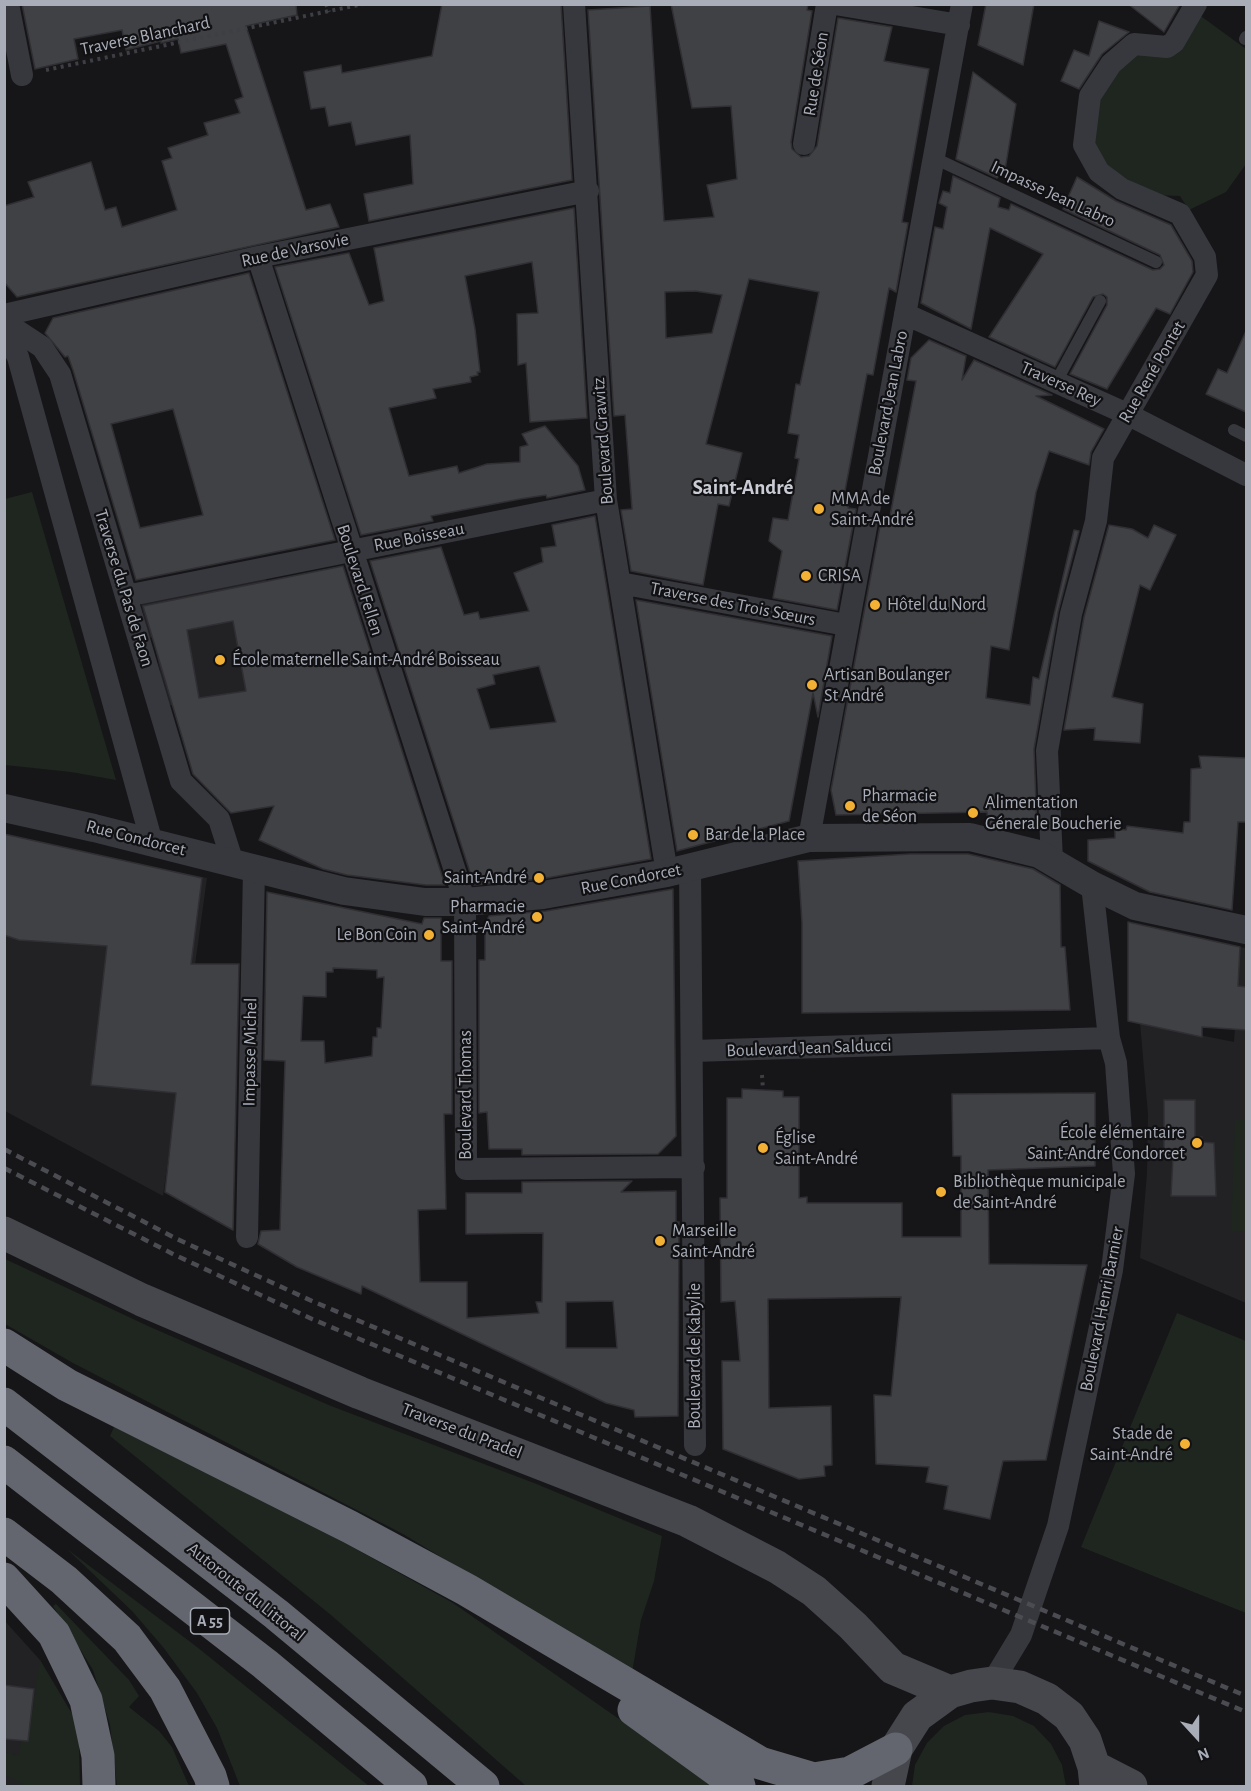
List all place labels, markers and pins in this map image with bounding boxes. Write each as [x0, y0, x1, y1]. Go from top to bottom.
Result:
place label: MMA de Saint-André [831, 488, 914, 530]
marker: MMA de Saint-André [812, 502, 826, 516]
place label: CRISA [818, 565, 861, 587]
marker: CRISA [799, 569, 813, 583]
place label: Hôtel du Nord [887, 594, 986, 616]
marker: Hôtel du Nord [868, 598, 882, 612]
place label: École maternelle Saint-André Boisseau [232, 649, 500, 671]
marker: École maternelle Saint-André Boisseau [213, 653, 227, 667]
place label: Artisan Boulanger St André [824, 664, 949, 706]
marker: Artisan Boulanger St André [805, 678, 819, 692]
place label: Pharmacie de Séon [862, 785, 937, 828]
place label: Alimentation Génerale Boucherie [985, 792, 1122, 834]
marker: Pharmacie de Séon [843, 799, 857, 813]
marker: Alimentation Génerale Boucherie [966, 806, 980, 820]
place label: Bar de la Place [705, 824, 805, 846]
marker: Bar de la Place [686, 828, 700, 842]
place label: Saint-André [444, 867, 527, 889]
marker: Saint-André [532, 871, 546, 885]
place label: Pharmacie Saint-André [442, 896, 525, 938]
marker: Pharmacie Saint-André [530, 910, 544, 924]
place label: Le Bon Coin [337, 924, 417, 946]
marker: Le Bon Coin [422, 928, 436, 942]
place label: École élémentaire Saint-André Condorcet [1027, 1122, 1185, 1164]
place label: Église Saint-André [775, 1127, 858, 1170]
marker: École élémentaire Saint-André Condorcet [1190, 1136, 1204, 1150]
marker: Église Saint-André [756, 1141, 770, 1155]
place label: Bibliothèque municipale de Saint-André [953, 1171, 1125, 1214]
marker: Bibliothèque municipale de Saint-André [934, 1185, 948, 1199]
place label: Marseille Saint-André [672, 1220, 755, 1262]
marker: Marseille Saint-André [653, 1234, 667, 1248]
place label: Stade de Saint-André [1090, 1423, 1173, 1466]
marker: Stade de Saint-André [1178, 1437, 1192, 1451]

